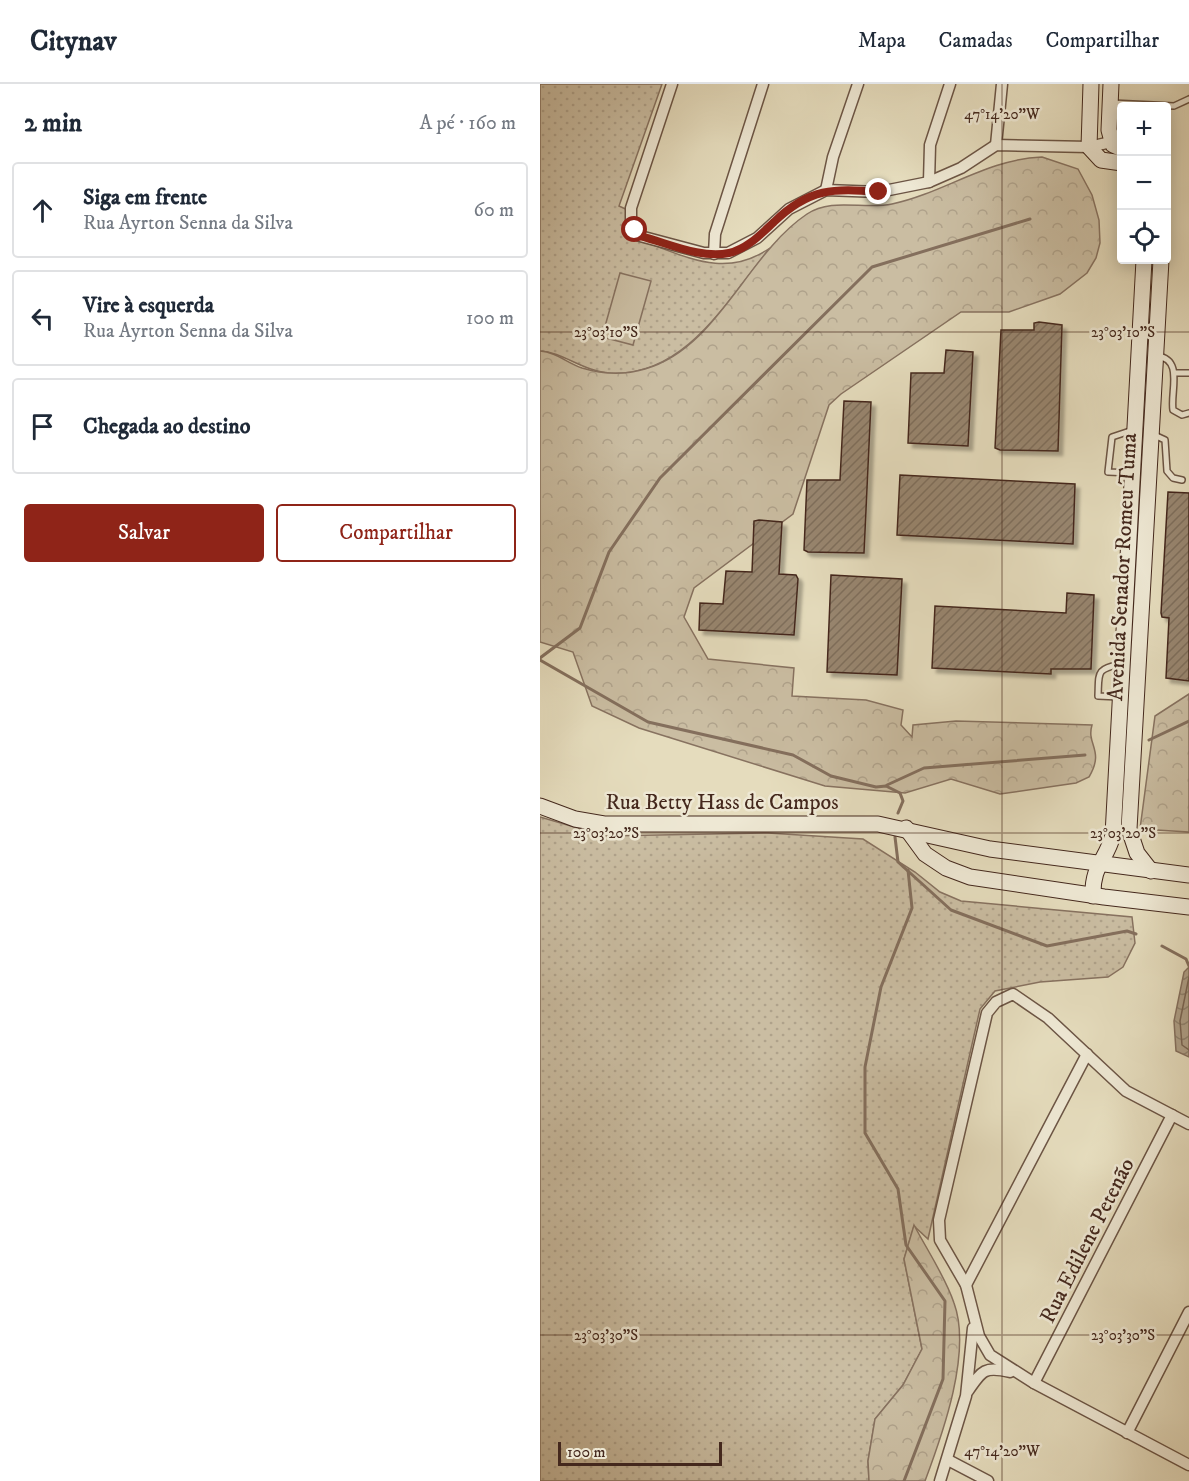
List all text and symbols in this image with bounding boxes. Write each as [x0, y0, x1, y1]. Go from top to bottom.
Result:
text: Citynav [30, 24, 117, 59]
text: Mapa [858, 28, 906, 54]
text: Camadas [939, 28, 1013, 54]
text: Compartilhar [1046, 28, 1159, 54]
map controls [1117, 102, 1171, 264]
button: + [1117, 102, 1171, 156]
text: 47°14'20"W [964, 105, 1040, 124]
text: 2 min [24, 107, 82, 140]
text: A pé · 160 m [420, 111, 516, 136]
button: − [1117, 156, 1171, 210]
route end [865, 178, 891, 204]
text: Siga em frente [83, 184, 207, 211]
icon: ahead [26, 194, 59, 227]
text: 60 m [474, 198, 514, 223]
button: locate [1117, 210, 1171, 264]
text: Rua Ayrton Senna da Silva [83, 211, 293, 236]
route start [621, 216, 647, 242]
text: Vire à esquerda [83, 292, 214, 319]
icon: left [26, 302, 59, 335]
text: 100 m [466, 306, 514, 331]
text: Rua Ayrton Senna da Silva [83, 319, 293, 344]
text: 23°03'10"S [574, 323, 638, 342]
text: 23°03'10"S [1091, 323, 1155, 342]
icon: arrive [26, 410, 59, 443]
text: Chegada ao destino [83, 413, 250, 440]
street label: Avenida Senador Romeu Tuma [1102, 432, 1143, 702]
button: Salvar [24, 504, 264, 562]
button: Compartilhar [276, 504, 516, 562]
street label: Rua Betty Hass de Campos [605, 789, 839, 816]
text: 23°03'20"S [573, 824, 639, 843]
text: 23°03'20"S [1090, 824, 1156, 843]
street label: Rua Edilene Petenão [1034, 1154, 1141, 1328]
text: 23°03'30"S [574, 1326, 638, 1345]
text: 23°03'30"S [1091, 1326, 1155, 1345]
scale bar [558, 1439, 722, 1466]
text: 100 m [567, 1442, 606, 1462]
text: 47°14'20"W [964, 1442, 1040, 1461]

